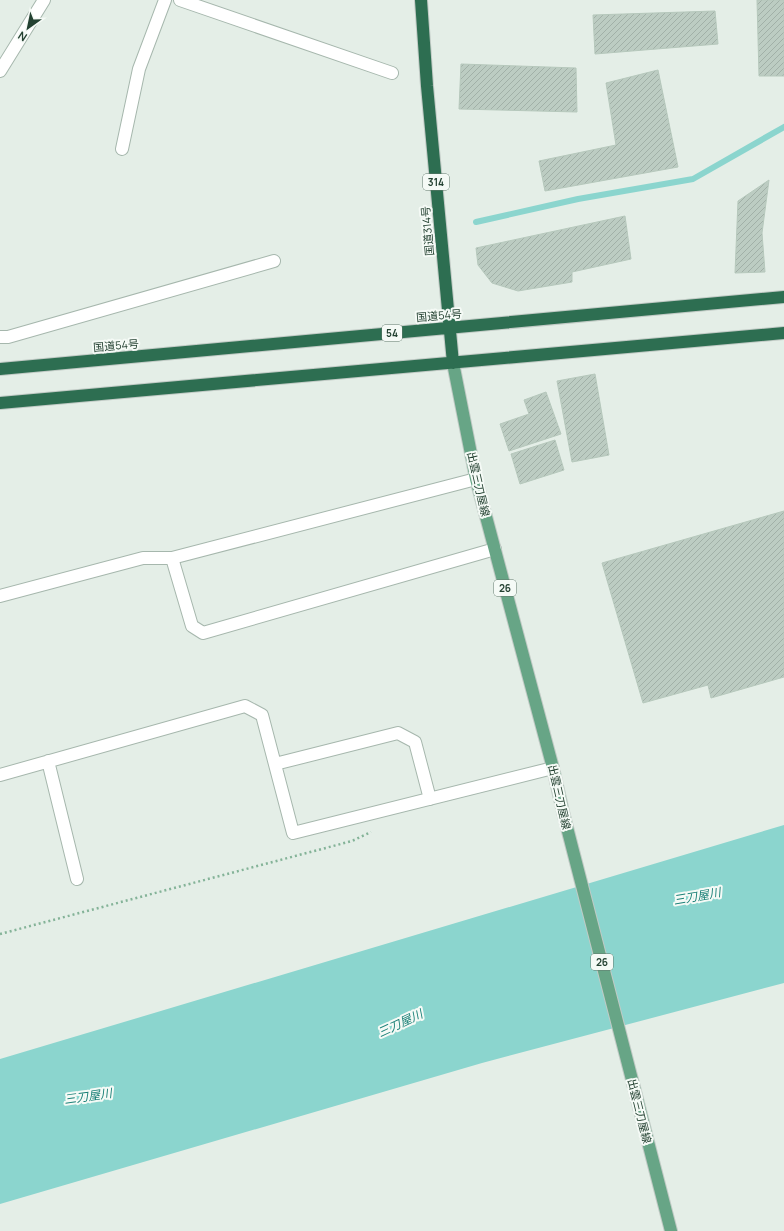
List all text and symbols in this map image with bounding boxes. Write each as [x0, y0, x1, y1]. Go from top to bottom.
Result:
north arrow [8, 8, 48, 48]
text: N [15, 28, 30, 45]
road number: 314 [423, 174, 449, 190]
street label: 国道314号 [417, 206, 437, 256]
street label: 国道54号 [416, 306, 462, 324]
road number: 54 [382, 325, 402, 341]
street label: 国道54号 [93, 336, 139, 354]
street label: 出雲三刀屋線 [464, 450, 494, 518]
road number: 26 [494, 580, 516, 596]
street label: 出雲三刀屋線 [545, 763, 575, 831]
water label: 三刀屋川 [672, 883, 724, 909]
road number: 26 [591, 954, 613, 970]
water label: 三刀屋川 [375, 1004, 427, 1041]
street label: 出雲三刀屋線 [625, 1077, 655, 1145]
water label: 三刀屋川 [63, 1084, 115, 1108]

